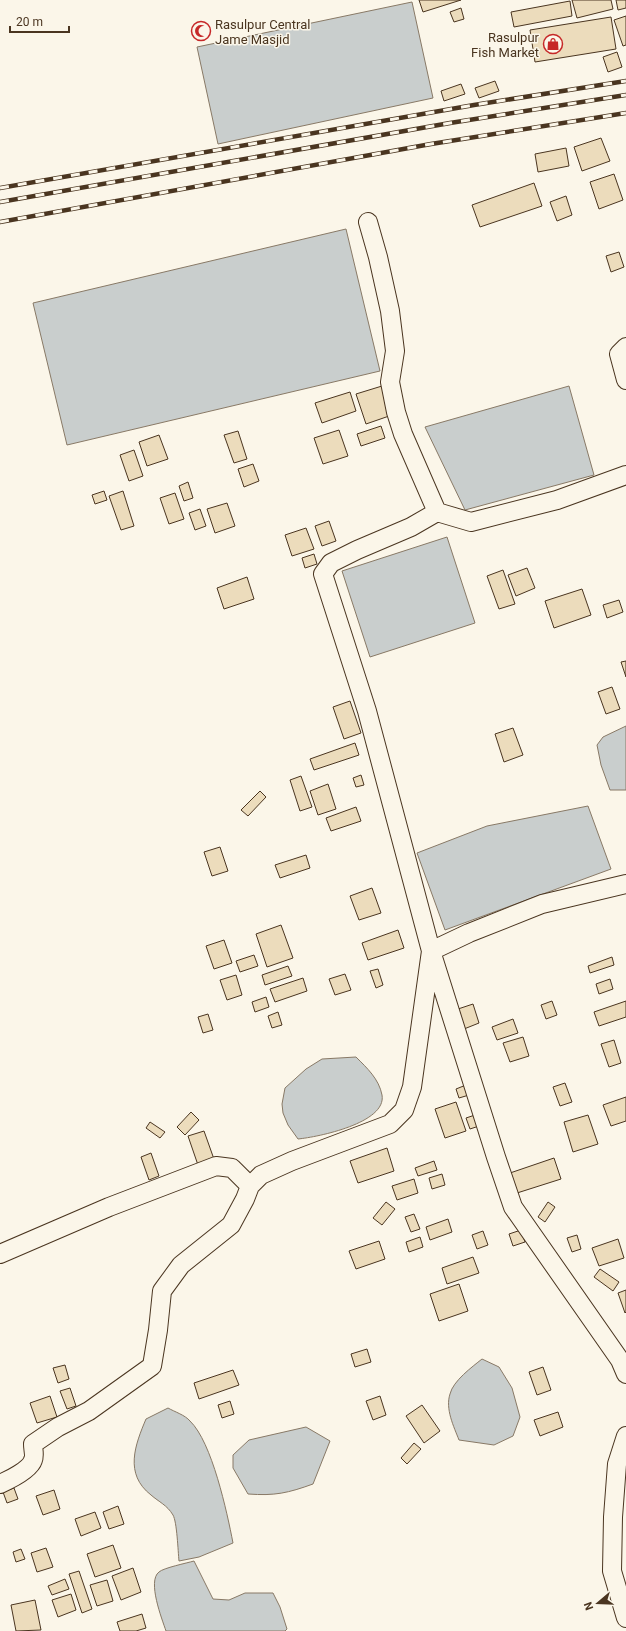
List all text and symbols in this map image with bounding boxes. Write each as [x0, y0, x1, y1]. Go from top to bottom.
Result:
scale bar [10, 8, 69, 34]
text: 20 m [16, 15, 43, 29]
place label: Rasulpur Central Jame Masjid [215, 17, 310, 47]
mosque icon: Rasulpur Central Jame Masjid [190, 20, 212, 42]
place label: Rasulpur Fish Market [471, 30, 540, 60]
shop icon: Rasulpur Fish Market [542, 33, 564, 55]
north arrow [578, 1583, 618, 1623]
text: N [582, 1600, 596, 1612]

